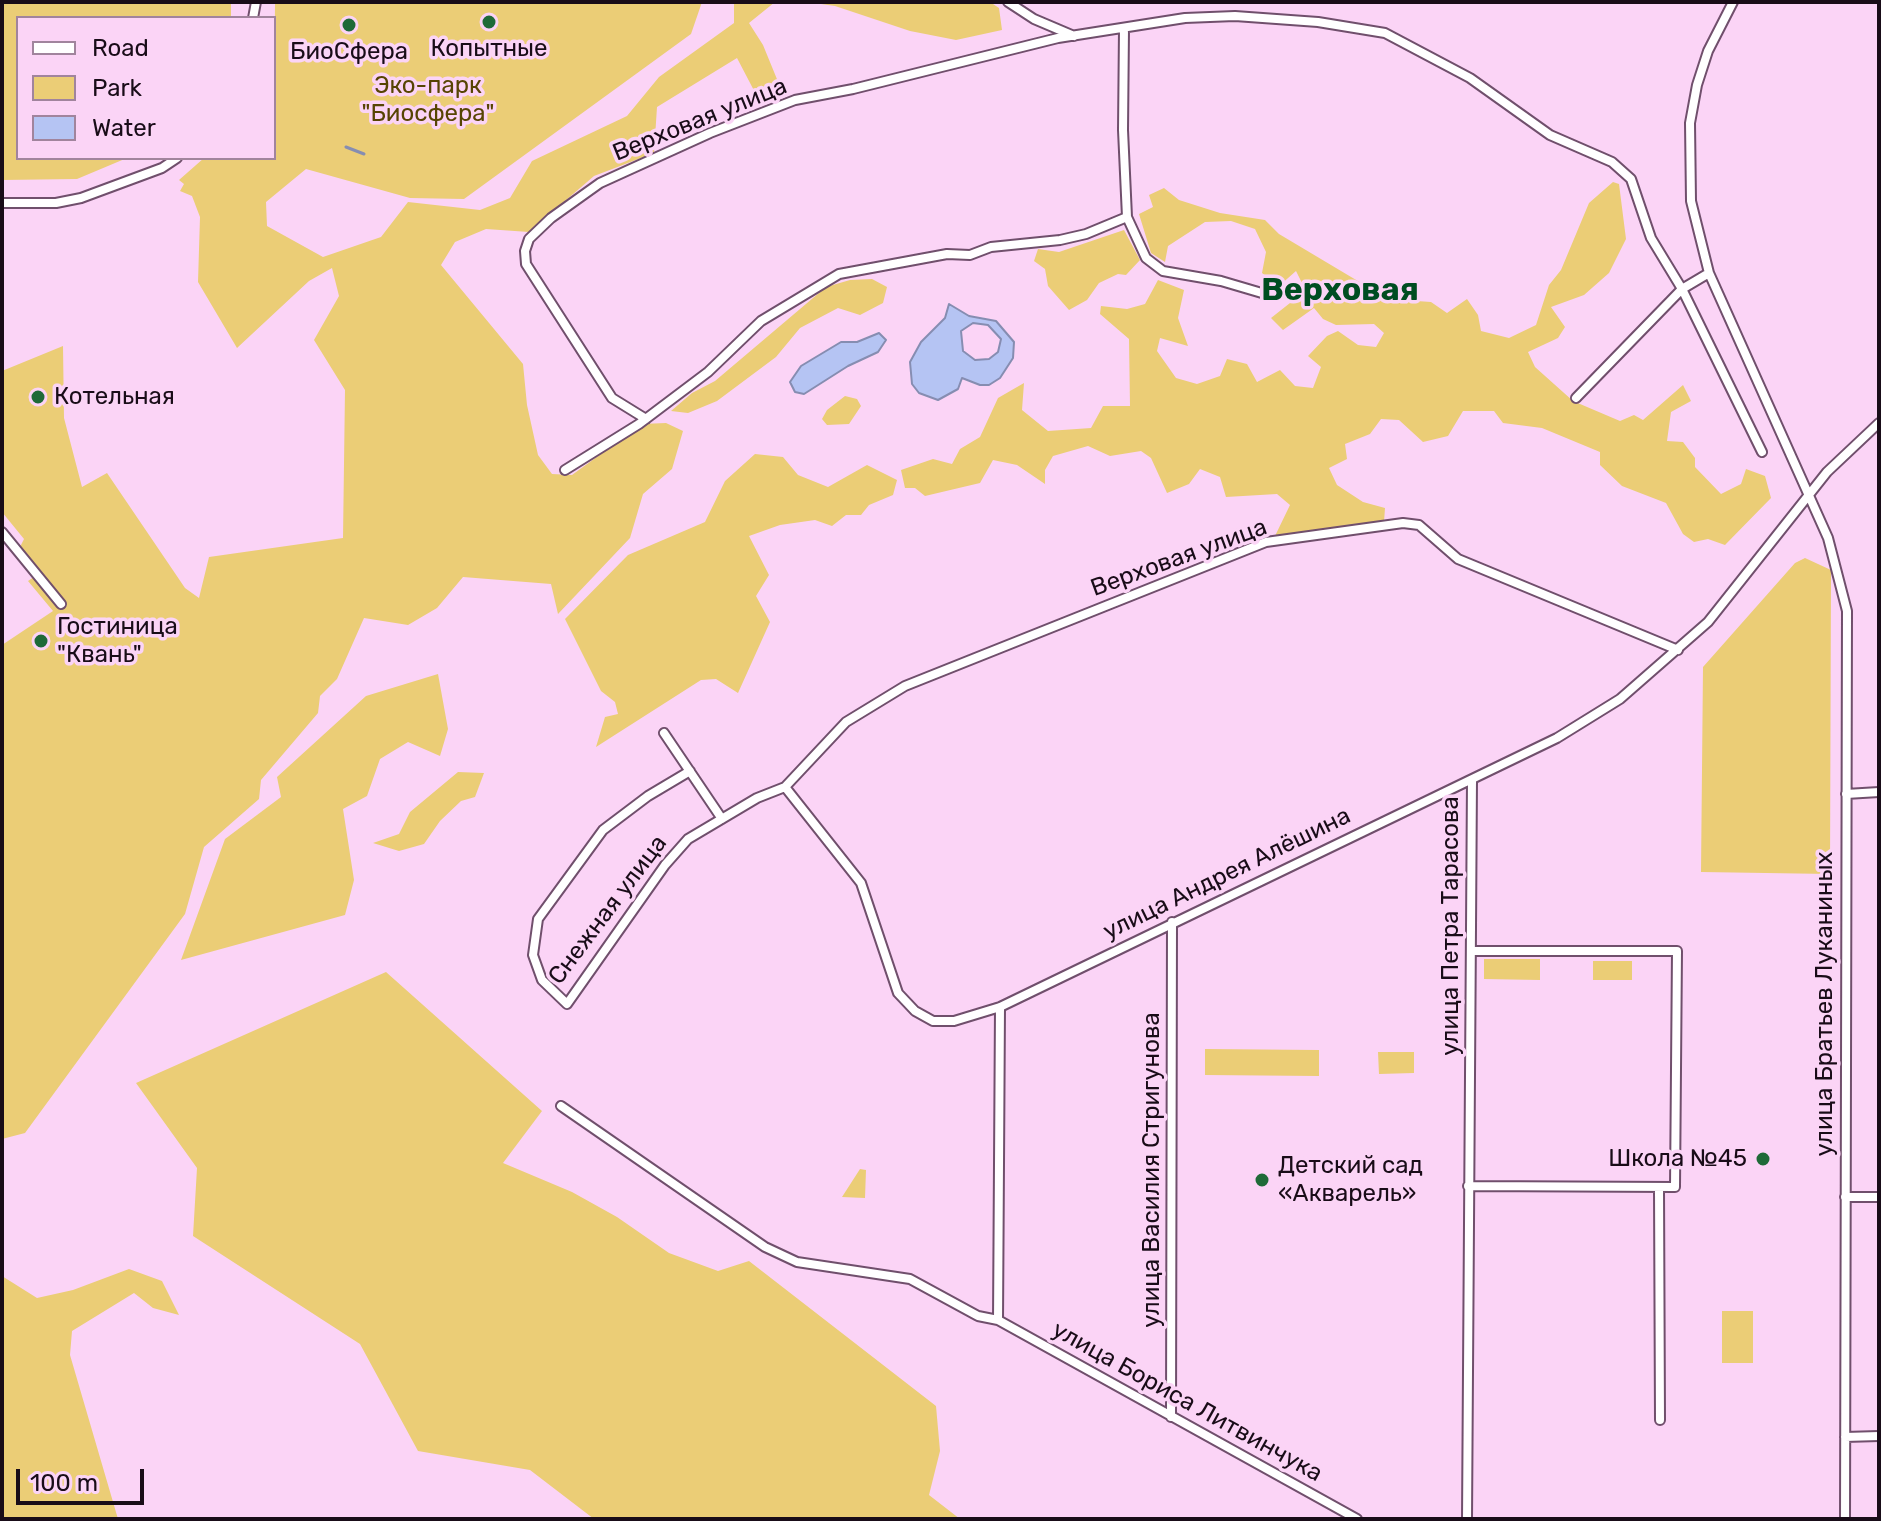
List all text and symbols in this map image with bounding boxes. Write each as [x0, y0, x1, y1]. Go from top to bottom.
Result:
marker: Копытные [480, 13, 498, 31]
legend [16, 16, 276, 160]
marker: БиоСфера [340, 16, 358, 34]
text: Road [92, 34, 149, 62]
place label: Копытные [431, 35, 547, 63]
place label: БиоСфера [290, 38, 408, 66]
park label: Эко-парк "Биосфера" [361, 72, 495, 128]
street label: Верховая улица [609, 72, 791, 168]
text: Park [92, 74, 142, 102]
text: Water [92, 114, 156, 142]
district label: Верховая [1261, 272, 1419, 310]
place label: Котельная [54, 383, 175, 411]
marker: Котельная [29, 388, 47, 406]
street label: Верховая улица [1087, 513, 1271, 603]
place label: Гостиница "Квань" [57, 613, 178, 669]
marker: Гостиница "Квань" [32, 632, 50, 650]
street label: улица Петра Тарасова [1437, 796, 1465, 1056]
street label: улица Андрея Алёшина [1099, 802, 1355, 946]
street label: Снежная улица [543, 830, 673, 990]
street label: улица Братьев Луканиных [1811, 852, 1839, 1156]
street label: улица Василия Стригунова [1138, 1012, 1166, 1328]
place label: Школа №45 [1608, 1145, 1747, 1173]
marker: Школа №45 [1754, 1150, 1772, 1168]
place label: Детский сад «Акварель» [1278, 1152, 1423, 1208]
marker: Детский сад «Акварель» [1253, 1171, 1271, 1189]
street label: улица Бориса Литвинчука [1047, 1316, 1327, 1488]
scale bar [20, 1453, 148, 1503]
text: 100 m [30, 1469, 98, 1497]

